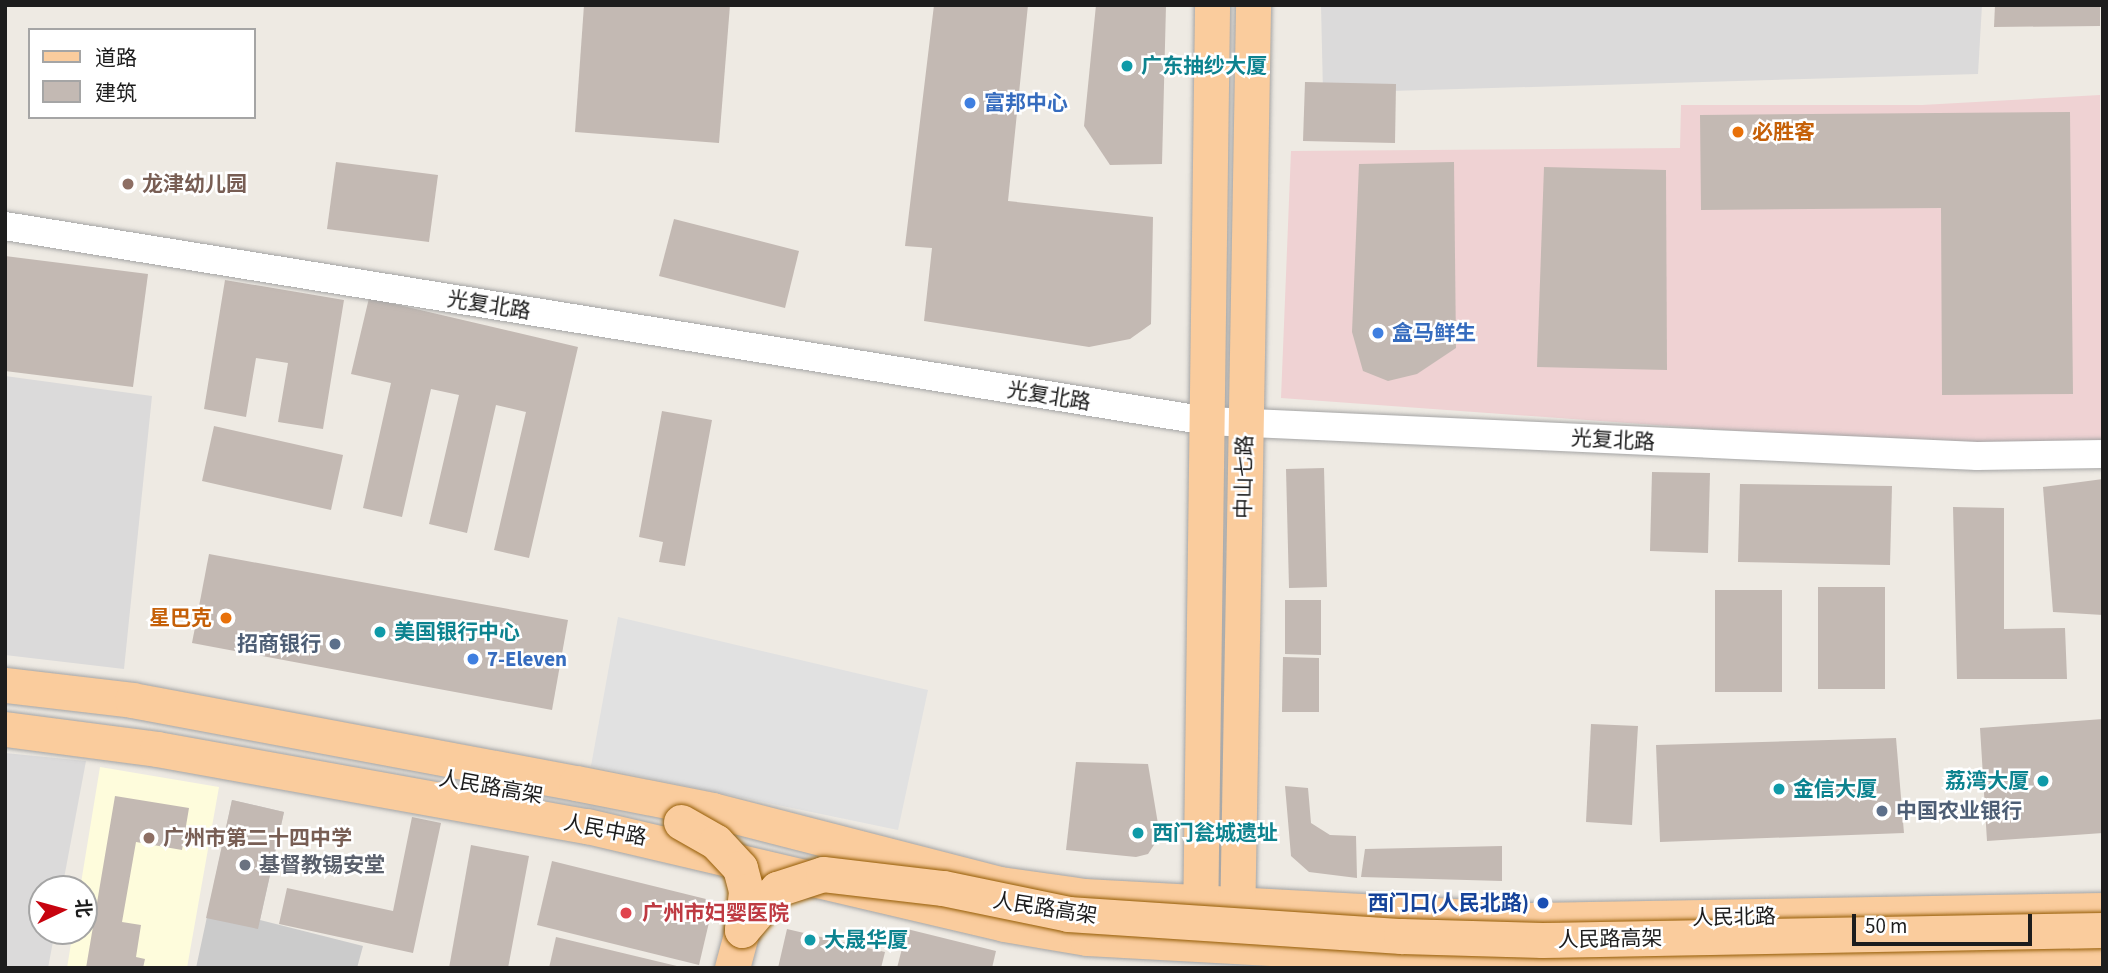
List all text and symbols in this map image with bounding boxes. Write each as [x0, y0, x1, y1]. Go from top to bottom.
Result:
legend [28, 28, 256, 119]
text: 道路 [95, 43, 137, 73]
place label: 广东抽纱大厦 [1141, 53, 1267, 79]
marker: 广东抽纱大厦 [1119, 58, 1135, 74]
text: 建筑 [95, 78, 137, 108]
place label: 富邦中心 [984, 90, 1068, 116]
marker: 富邦中心 [962, 95, 978, 111]
place label: 必胜客 [1752, 119, 1815, 145]
marker: 必胜客 [1730, 124, 1746, 140]
place label: 龙津幼儿园 [142, 171, 247, 197]
marker: 龙津幼儿园 [120, 176, 136, 192]
street label: 光复北路 [446, 286, 532, 324]
place label: 盒马鲜生 [1392, 320, 1476, 346]
marker: 盒马鲜生 [1370, 325, 1386, 341]
street label: 光复北路 [1006, 377, 1092, 415]
street label: 光复北路 [1570, 425, 1656, 455]
street label: 中山七路 [1231, 435, 1257, 519]
place label: 星巴克 [149, 605, 212, 631]
marker: 星巴克 [218, 610, 234, 626]
place label: 美国银行中心 [394, 619, 520, 645]
marker: 美国银行中心 [372, 624, 388, 640]
place label: 招商银行 [237, 631, 321, 657]
marker: 招商银行 [327, 636, 343, 652]
place label: 7-Eleven [487, 646, 567, 672]
marker: 7-Eleven [465, 651, 481, 667]
street label: 人民路高架 [437, 765, 545, 809]
place label: 荔湾大厦 [1945, 768, 2029, 794]
marker: 荔湾大厦 [2035, 773, 2051, 789]
place label: 金信大厦 [1793, 776, 1877, 802]
marker: 金信大厦 [1771, 781, 1787, 797]
place label: 中国农业银行 [1896, 798, 2022, 824]
marker: 中国农业银行 [1874, 803, 1890, 819]
street label: 人民中路 [561, 810, 649, 850]
place label: 西门瓮城遗址 [1152, 820, 1278, 846]
place label: 广州市第二十四中学 [163, 825, 352, 851]
marker: 西门瓮城遗址 [1130, 825, 1146, 841]
marker: 广州市第二十四中学 [141, 830, 157, 846]
place label: 基督教锡安堂 [259, 852, 385, 878]
marker: 基督教锡安堂 [237, 857, 253, 873]
north arrow [28, 875, 98, 945]
street label: 人民路高架 [991, 887, 1099, 929]
place label: 西门口(人民北路) [1368, 890, 1529, 916]
marker: 西门口(人民北路) [1535, 895, 1551, 911]
text: 北 [68, 898, 97, 919]
place label: 广州市妇婴医院 [642, 900, 789, 926]
scale bar [1856, 900, 2036, 944]
marker: 广州市妇婴医院 [616, 903, 636, 923]
street label: 人民北路 [1692, 904, 1776, 930]
text: 50 m [1865, 911, 1907, 941]
street label: 人民路高架 [1557, 925, 1663, 953]
place label: 大晟华厦 [824, 927, 908, 953]
marker: 大晟华厦 [802, 932, 818, 948]

